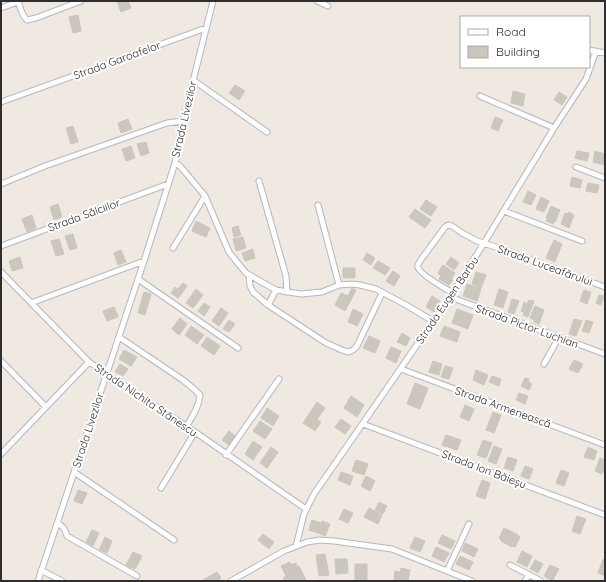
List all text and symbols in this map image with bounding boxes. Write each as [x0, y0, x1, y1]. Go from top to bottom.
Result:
legend [460, 16, 590, 68]
text: Road [496, 24, 526, 39]
street label: Strada Garoafelor [71, 37, 163, 82]
text: Building [496, 44, 540, 59]
street label: Strada Livezilor [168, 79, 200, 159]
street label: Strada Sălciilor [46, 195, 123, 235]
street label: Strada Luceafărului [496, 241, 594, 289]
street label: Strada Eugen Barbu [413, 254, 481, 346]
street label: Strada Pictor Luchian [474, 301, 580, 351]
street label: Strada Nichita Stănescu [92, 360, 200, 440]
street label: Strada Armenească [453, 383, 553, 431]
street label: Strada Livezilor [69, 390, 107, 469]
street label: Strada Ion Băieșu [440, 446, 528, 492]

